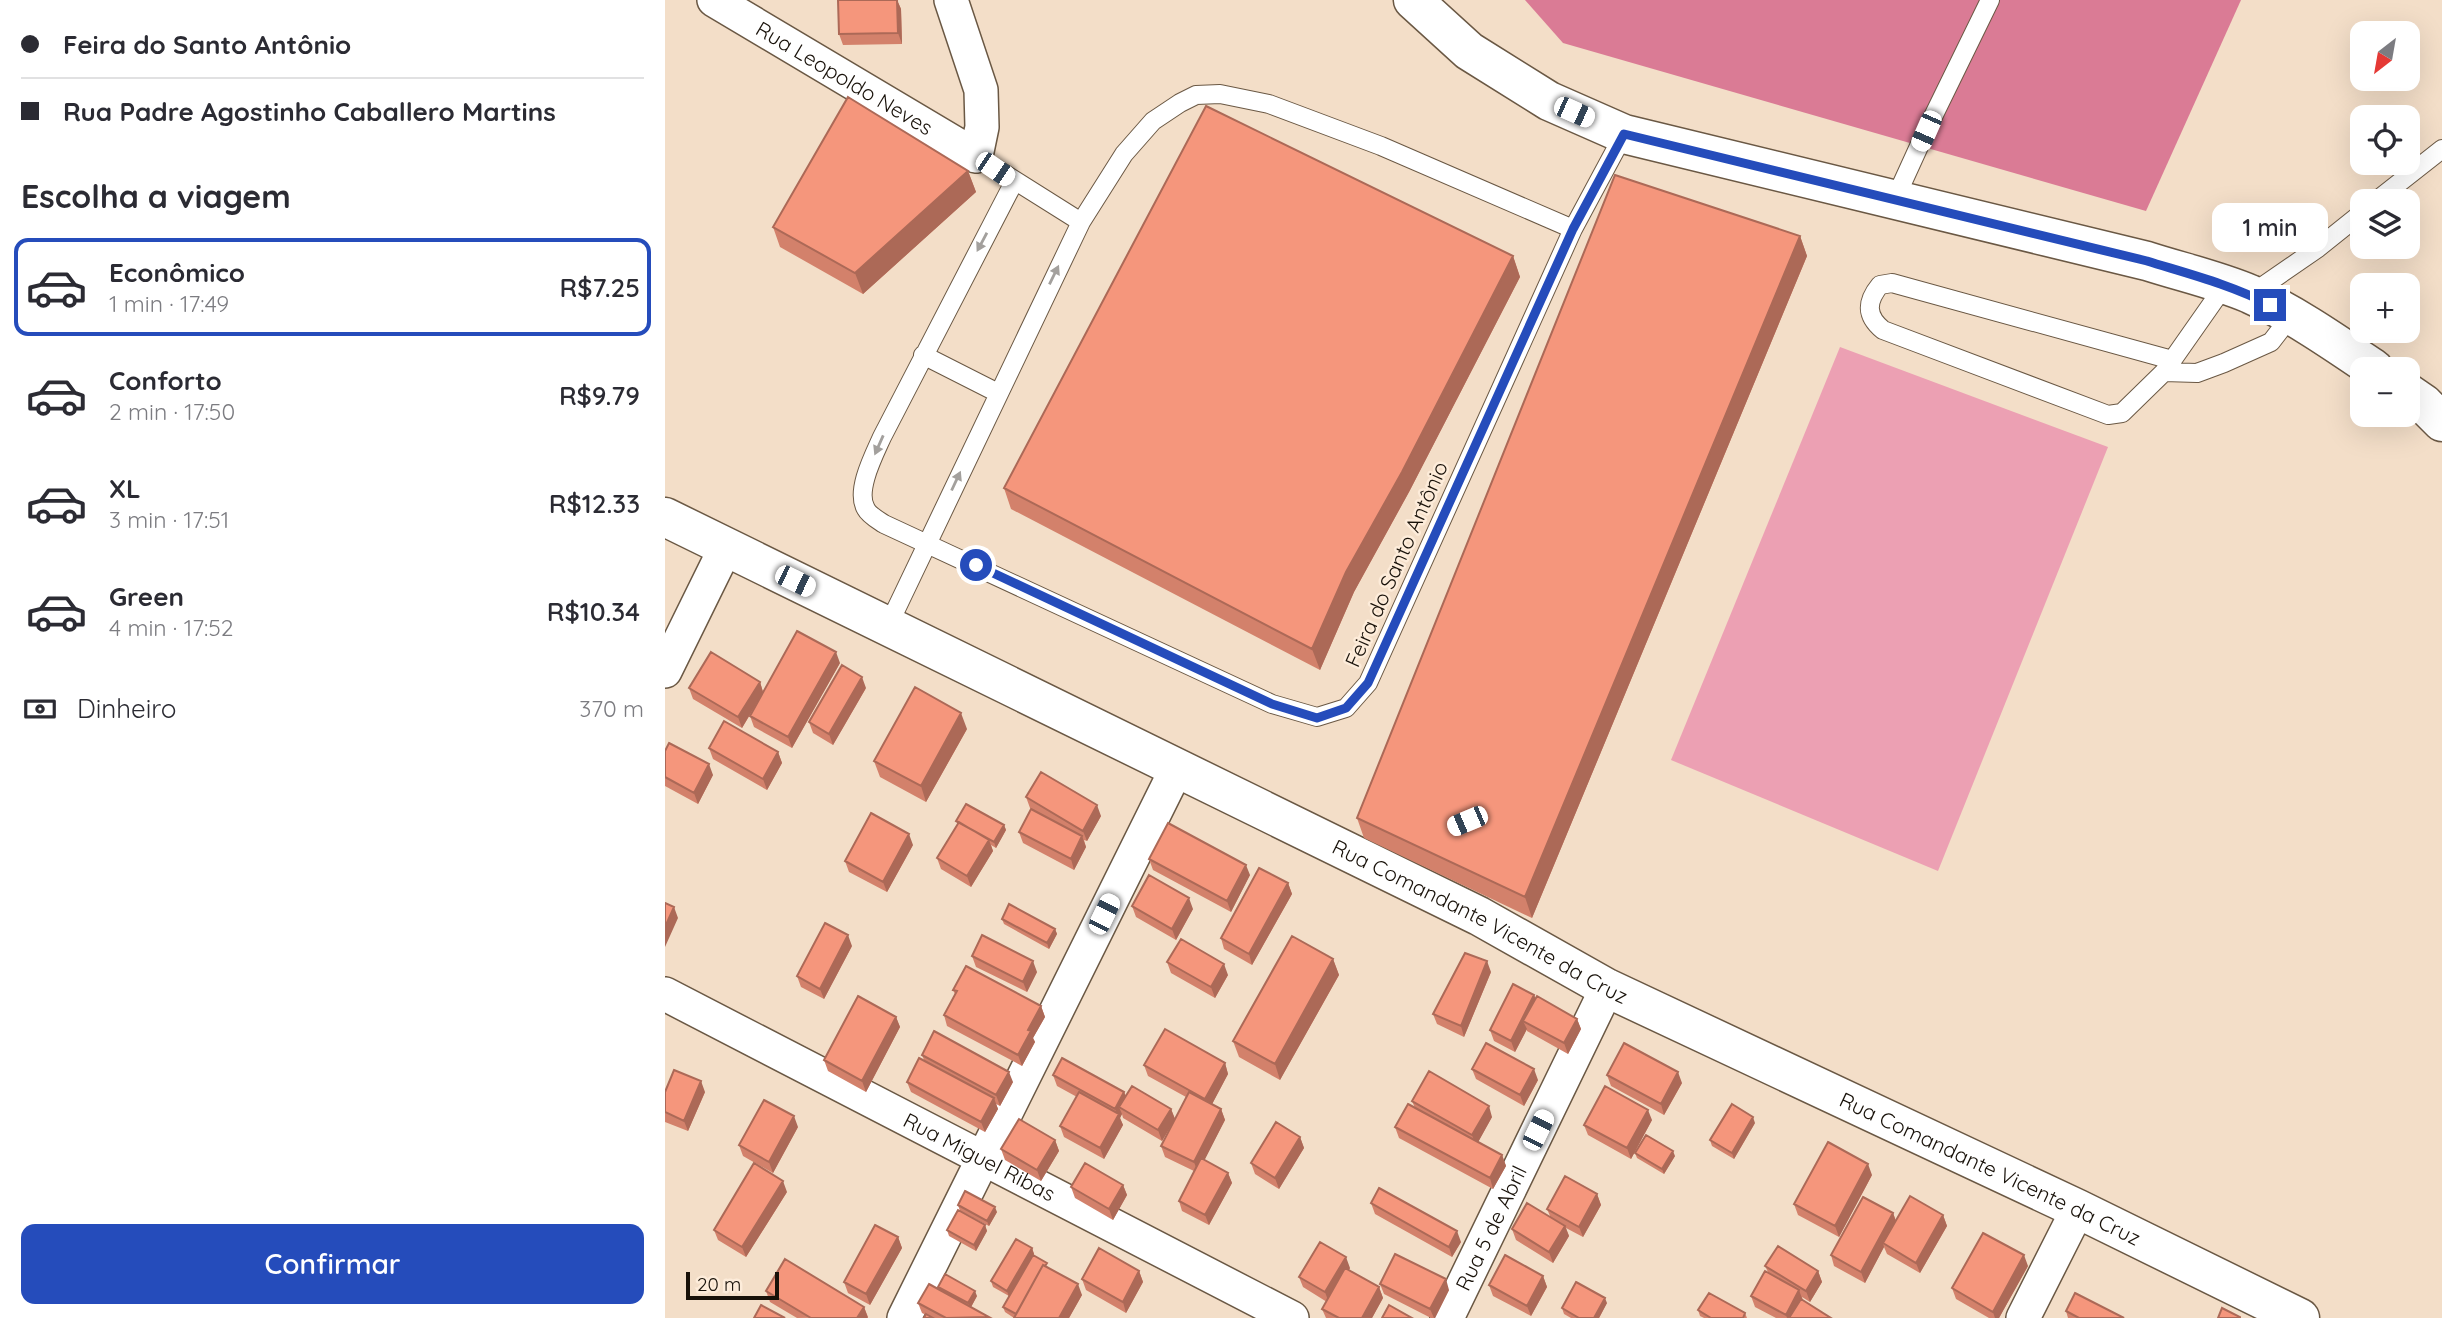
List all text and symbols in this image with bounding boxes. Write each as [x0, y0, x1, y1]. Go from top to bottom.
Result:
street label: Rua Leopoldo Neves [752, 15, 938, 140]
north arrow [2350, 21, 2420, 91]
map controls [2350, 21, 2420, 427]
text: Feira do Santo Antônio [63, 28, 351, 61]
car [1551, 94, 1598, 130]
text: Rua Padre Agostinho Caballero Martins [63, 95, 556, 128]
button: locate [2350, 105, 2420, 175]
car [1908, 108, 1945, 154]
car [972, 149, 1019, 189]
text: Escolha a viagem [21, 176, 291, 216]
button: layers [2350, 189, 2420, 259]
callout: 1 min [2212, 204, 2328, 252]
text: 1 min [2242, 213, 2298, 242]
one-way arrow [977, 232, 988, 252]
icon: car [25, 256, 88, 319]
text: Econômico [109, 256, 245, 289]
one-way arrow [1049, 265, 1060, 285]
text: R$7.25 [560, 271, 640, 304]
button: + [2350, 273, 2420, 343]
text: 1 min · 17:49 [109, 289, 229, 318]
route end [2254, 289, 2286, 321]
button: − [2350, 357, 2420, 427]
icon: car [25, 364, 88, 427]
text: Conforto [109, 364, 222, 397]
text: R$9.79 [559, 379, 640, 412]
text: 2 min · 17:50 [109, 397, 235, 426]
one-way arrow [873, 435, 885, 455]
street label: Feira do Santo Antônio [1339, 457, 1453, 671]
one-way arrow [951, 470, 962, 491]
icon: car [25, 472, 88, 535]
text: XL [109, 472, 141, 505]
text: R$12.33 [549, 487, 640, 520]
text: 3 min · 17:51 [109, 505, 229, 534]
route start [960, 549, 992, 581]
car [772, 562, 819, 600]
icon: car [25, 580, 88, 643]
text: Green [109, 580, 184, 613]
text: R$10.34 [547, 595, 640, 628]
text: 4 min · 17:52 [109, 613, 234, 642]
icon: cash [21, 690, 59, 728]
text: Dinheiro [77, 692, 176, 725]
text: 370 m [579, 694, 644, 723]
car [1444, 803, 1491, 839]
street label: Rua Comandante Vicente da Cruz [1328, 833, 1632, 1009]
car [1086, 891, 1123, 937]
street label: Rua Comandante Vicente da Cruz [1836, 1086, 2145, 1251]
street label: Rua Miguel Ribas [899, 1107, 1060, 1206]
car [1520, 1107, 1557, 1153]
street label: Rua 5 de Abril [1449, 1161, 1532, 1295]
button: Confirmar [21, 1224, 644, 1304]
scale bar [686, 1269, 779, 1301]
text: 20 m [697, 1272, 741, 1296]

